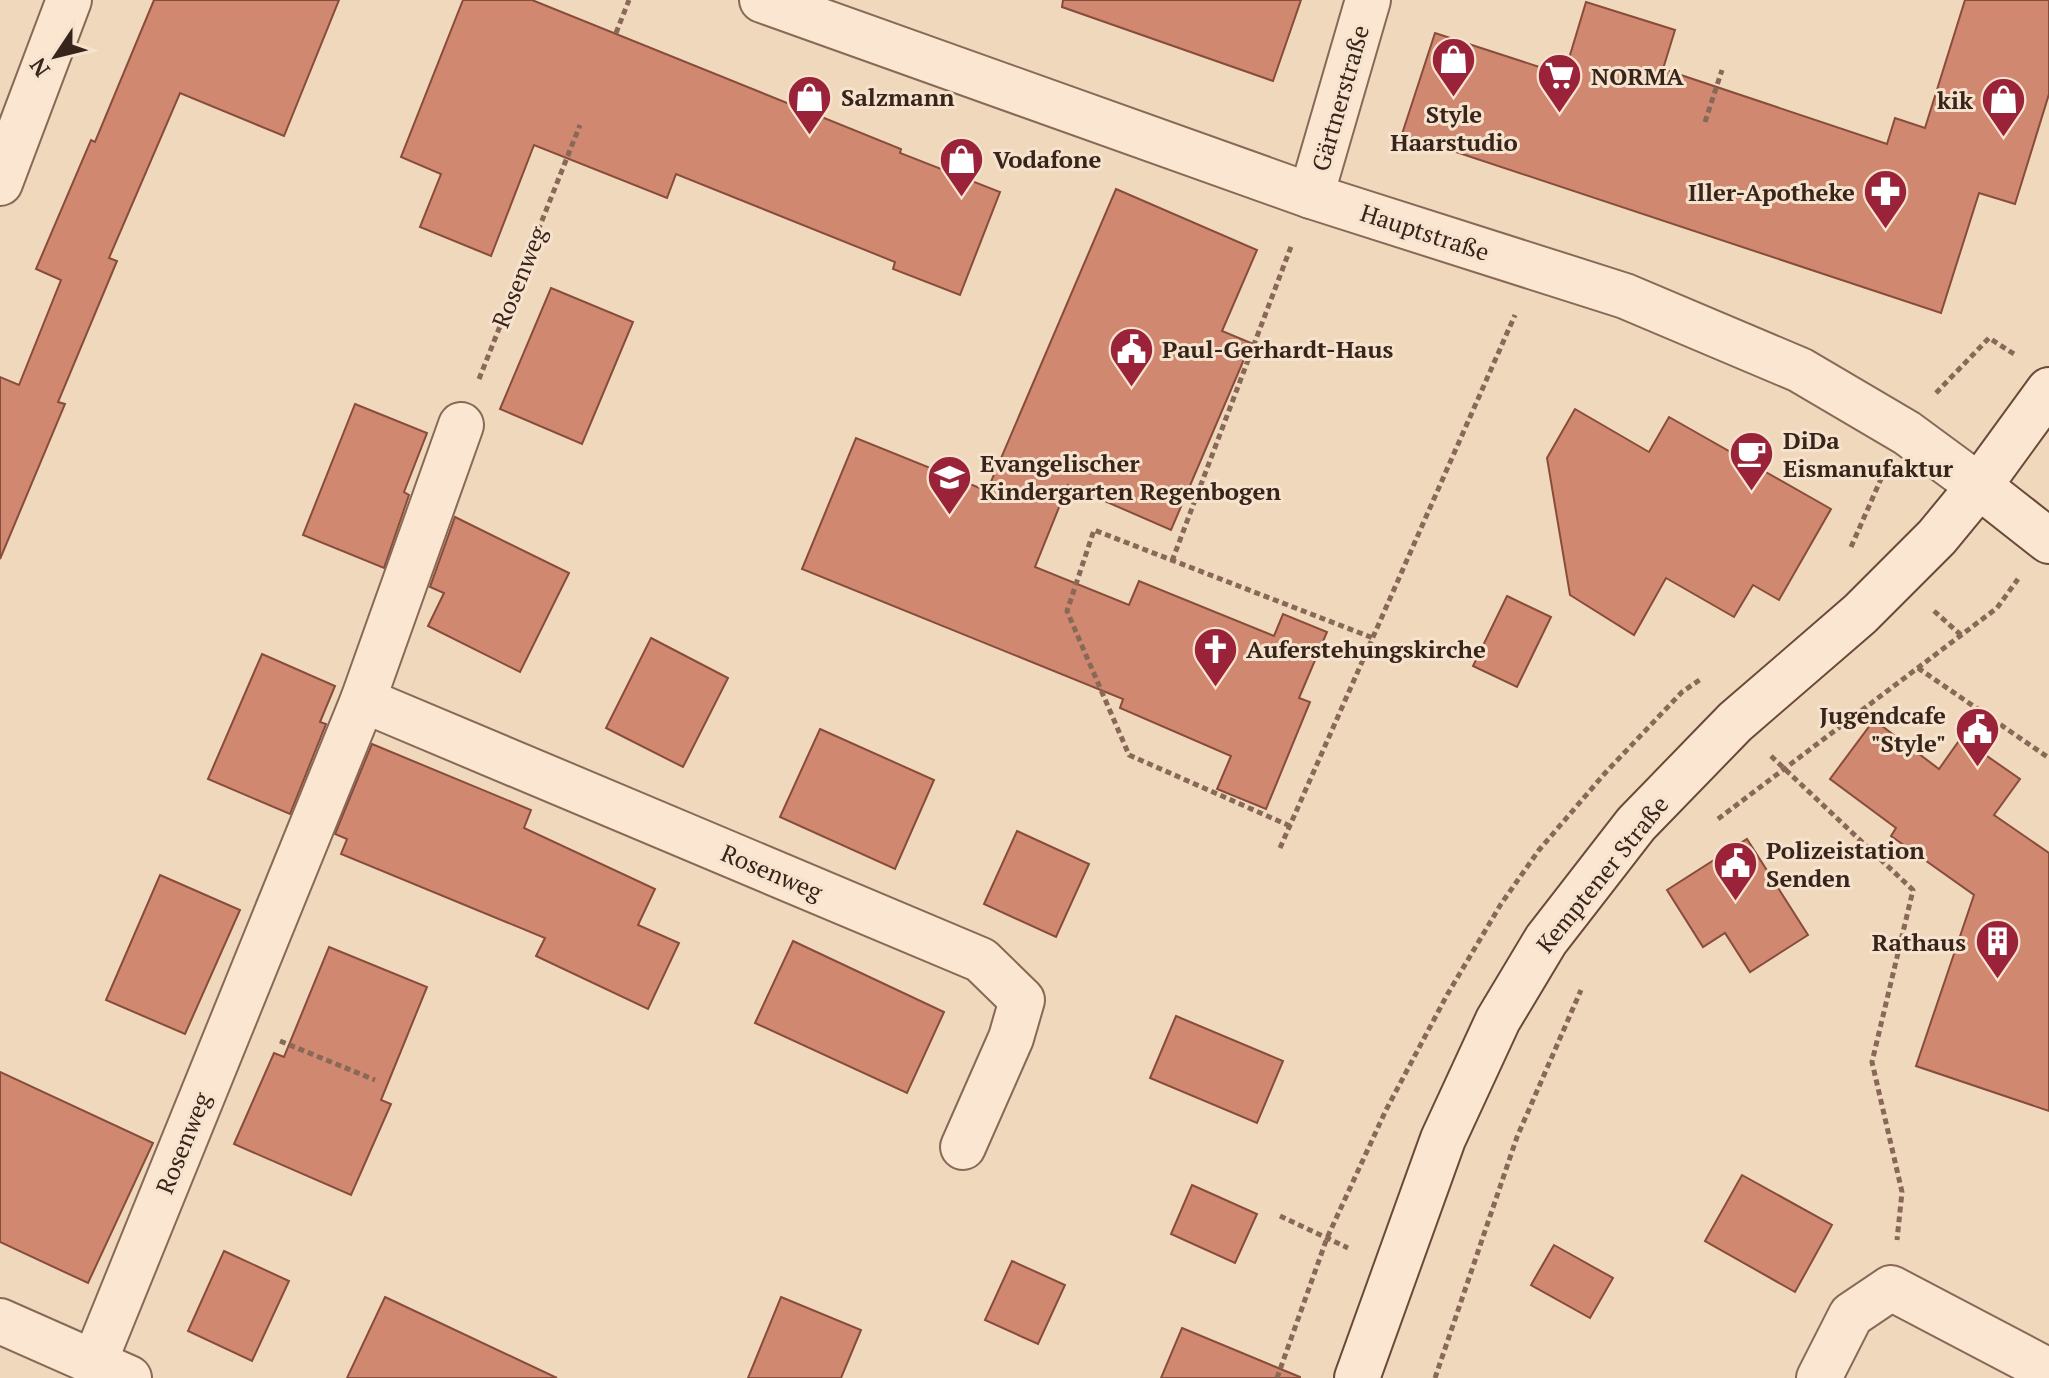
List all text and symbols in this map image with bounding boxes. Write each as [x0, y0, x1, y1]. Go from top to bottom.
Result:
north arrow [16, 16, 96, 96]
street label: Gärtnerstraße [1304, 21, 1376, 175]
shop icon: Style Haarstudio [1430, 36, 1478, 99]
text: N [22, 52, 56, 83]
supermarket icon: NORMA [1536, 52, 1584, 115]
place label: NORMA [1591, 60, 1684, 92]
shop icon: Salzmann [786, 73, 834, 136]
shop icon: kik [1980, 76, 2028, 139]
place label: Salzmann [841, 81, 955, 113]
place label: kik [1937, 84, 1973, 116]
place label: Style Haarstudio [1390, 98, 1518, 158]
shop icon: Vodafone [938, 135, 986, 198]
place label: Vodafone [993, 143, 1101, 175]
pharmacy icon: Iller-Apotheke [1862, 168, 1910, 231]
place label: Iller-Apotheke [1688, 176, 1855, 208]
street label: Hauptstraße [1357, 196, 1493, 268]
street label: Rosenweg [484, 221, 554, 332]
public building icon: Paul-Gerhardt-Haus [1107, 325, 1155, 388]
place label: Paul-Gerhardt-Haus [1162, 333, 1393, 365]
place label: DiDa Eismanufaktur [1783, 424, 1954, 484]
cafe icon: DiDa Eismanufaktur [1728, 430, 1776, 493]
place label: Evangelischer Kindergarten Regenbogen [980, 447, 1281, 507]
school or university icon: Evangelischer Kindergarten Regenbogen [925, 453, 973, 516]
church icon: Auferstehungskirche [1191, 625, 1239, 688]
place label: Auferstehungskirche [1246, 633, 1486, 665]
place label: Jugendcafe "Style" [1820, 699, 1946, 759]
public building icon: Jugendcafe "Style" [1953, 705, 2001, 768]
street label: Kemptener Straße [1529, 789, 1675, 959]
place label: Polizeistation Senden [1766, 834, 1925, 894]
street label: Rosenweg [717, 836, 828, 908]
public building icon: Polizeistation Senden [1711, 840, 1759, 903]
building icon: Rathaus [1973, 918, 2021, 981]
place label: Rathaus [1872, 926, 1966, 958]
street label: Rosenweg [148, 1087, 218, 1198]

